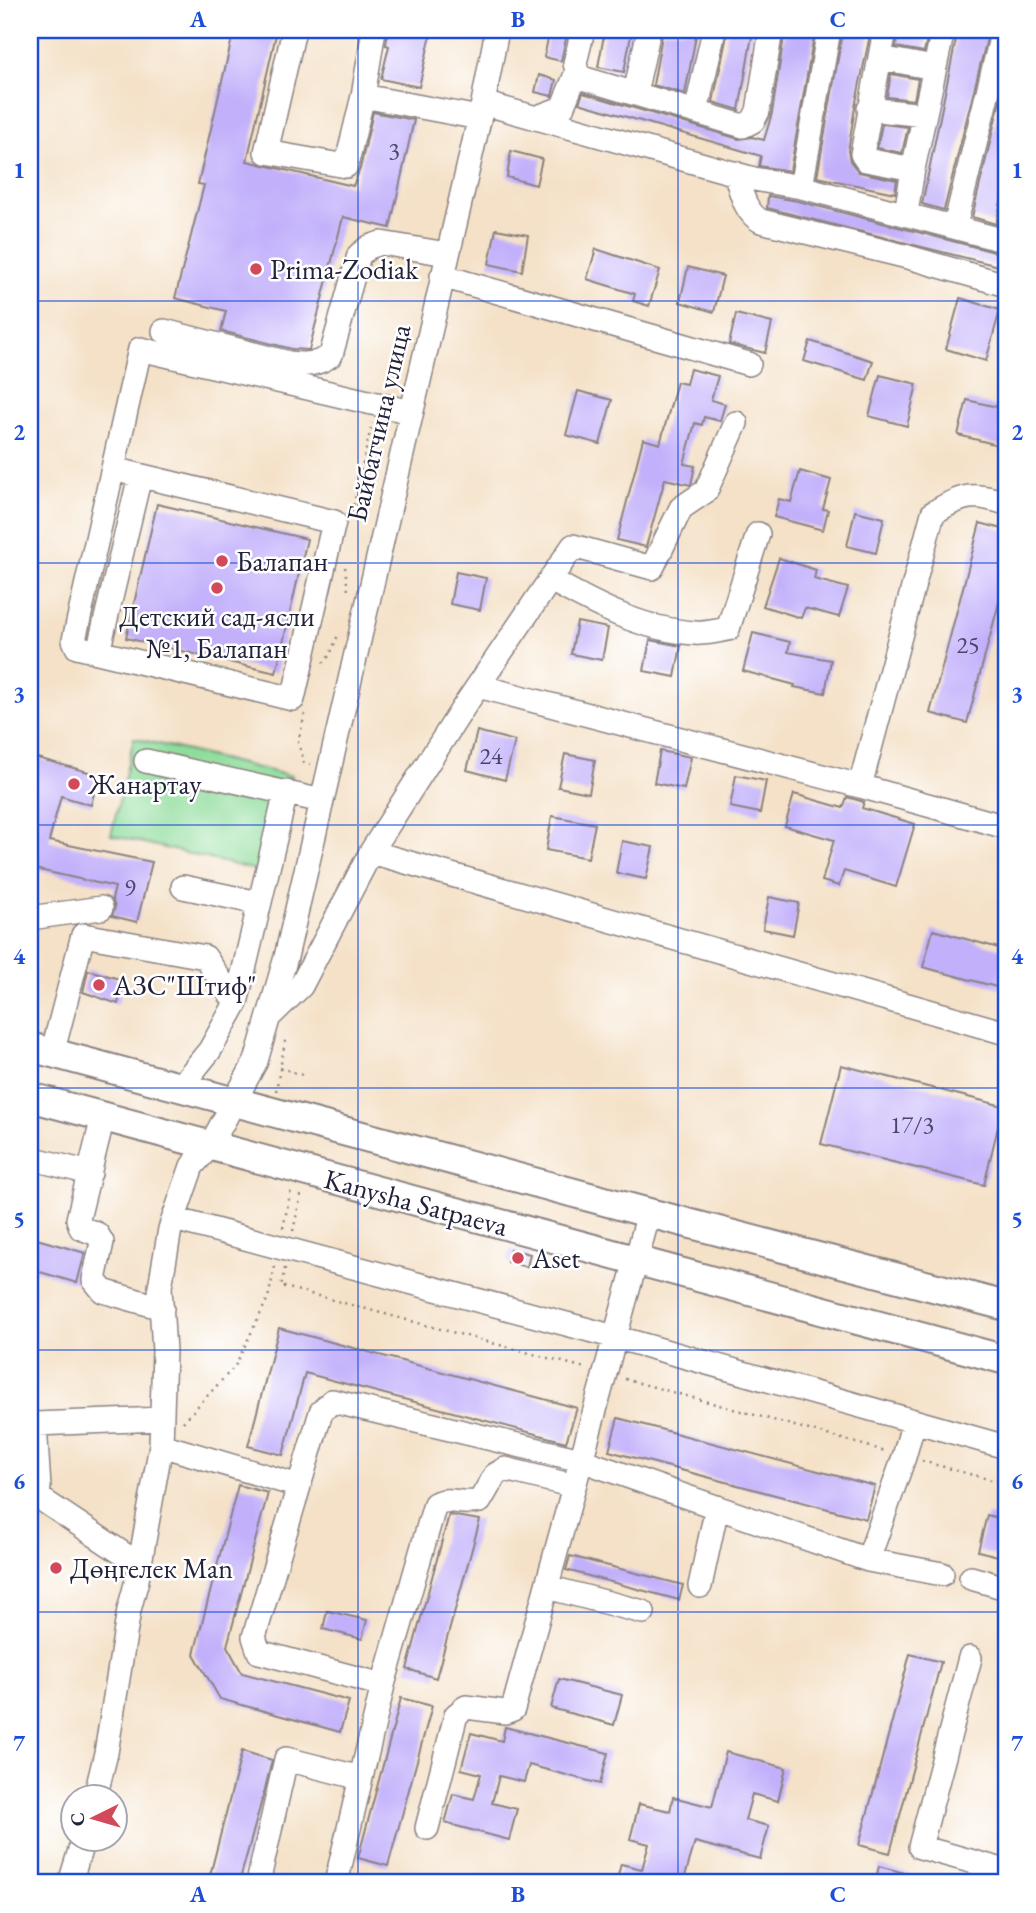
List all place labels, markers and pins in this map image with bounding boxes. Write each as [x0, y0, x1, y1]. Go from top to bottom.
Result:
place label: Prima-Zodiak [270, 251, 419, 287]
marker: Prima-Zodiak [248, 261, 264, 277]
place label: Балапан [236, 543, 328, 579]
marker: Балапан [214, 553, 230, 569]
marker: Детский сад-ясли №1, Балапан [209, 580, 225, 596]
place label: Детский сад-ясли №1, Балапан [119, 598, 315, 666]
place label: Жанартау [87, 766, 202, 802]
marker: Жанартау [66, 776, 82, 792]
place label: АЗС"Штиф" [112, 967, 257, 1003]
marker: АЗС"Штиф" [91, 977, 107, 993]
place label: Aset [531, 1240, 580, 1276]
marker: Aset [510, 1250, 526, 1266]
place label: Дөңгелек Man [70, 1550, 233, 1586]
marker: Дөңгелек Man [48, 1560, 64, 1576]

